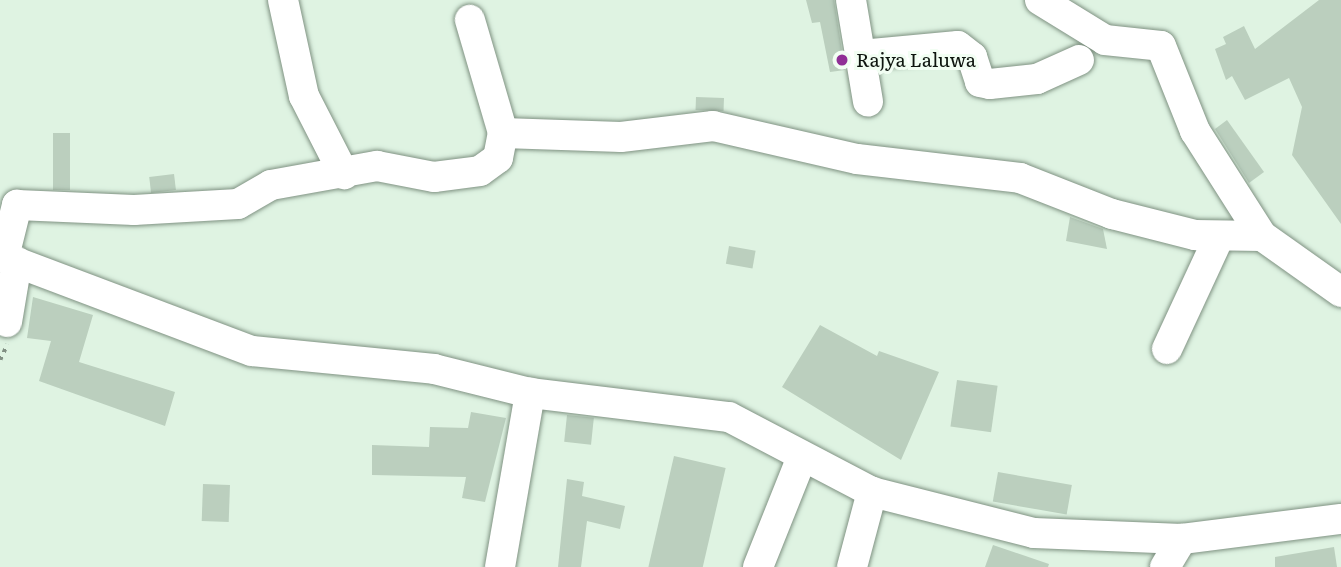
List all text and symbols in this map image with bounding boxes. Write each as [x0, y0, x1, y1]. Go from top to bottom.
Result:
place label: Rajya Laluwa [856, 49, 976, 71]
marker: Rajya Laluwa [834, 52, 850, 68]

